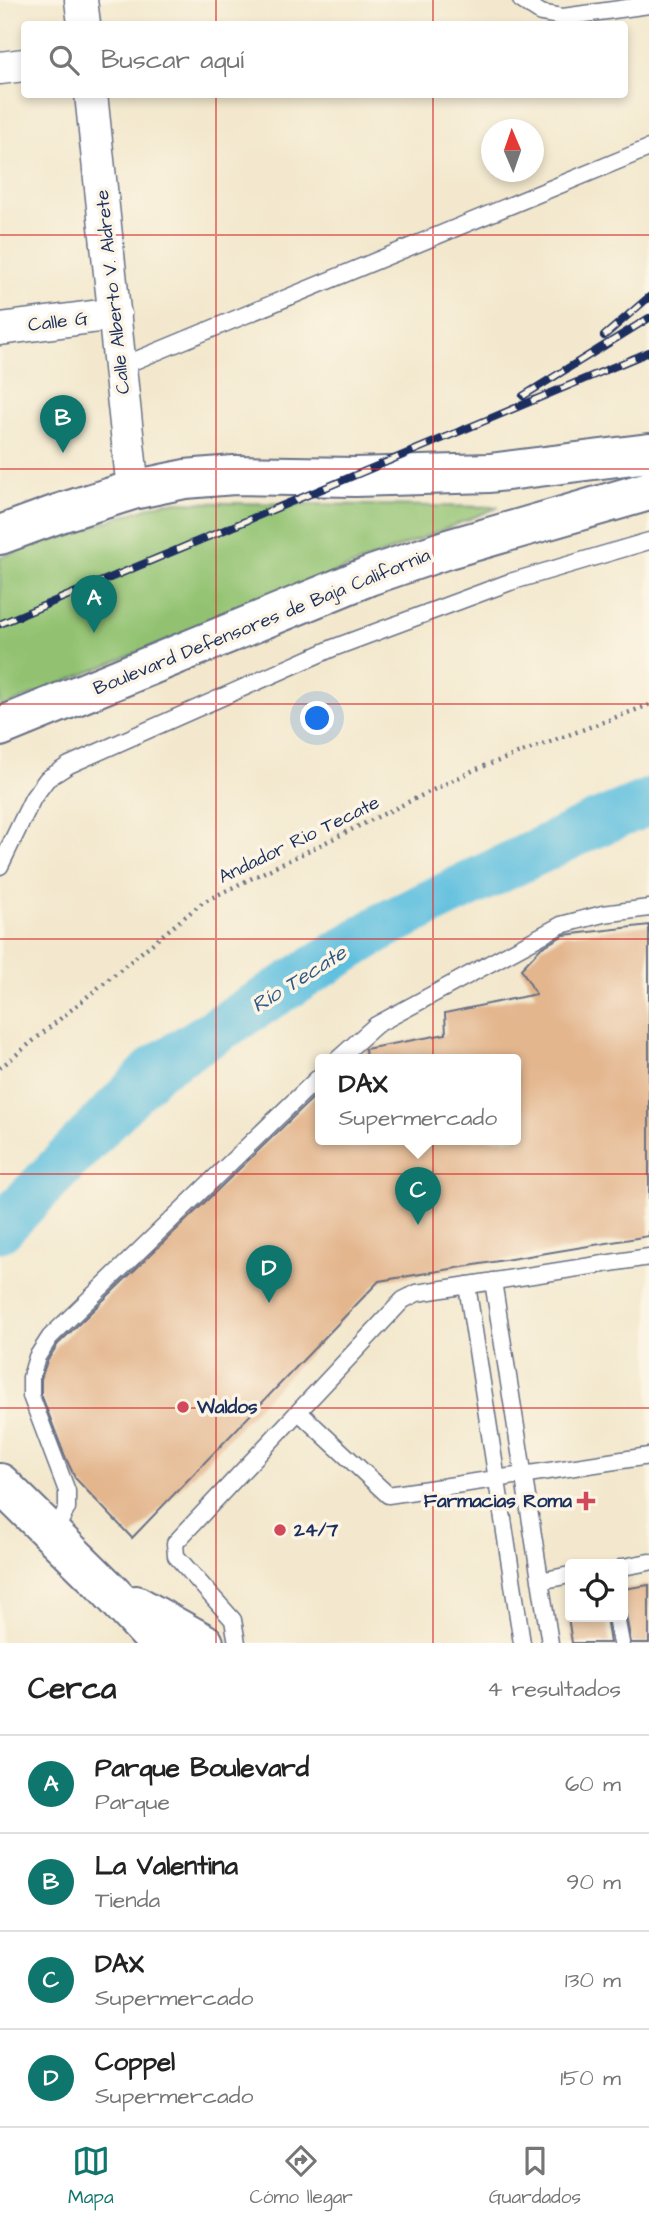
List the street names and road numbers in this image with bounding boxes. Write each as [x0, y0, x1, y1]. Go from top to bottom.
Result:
street label: Calle Alberto V. Aldrete [89, 188, 137, 396]
street label: Calle G [27, 305, 89, 339]
street label: Boulevard Defensores de Baja California [89, 542, 435, 702]
street label: Andador Rio Tecate [214, 789, 384, 891]

